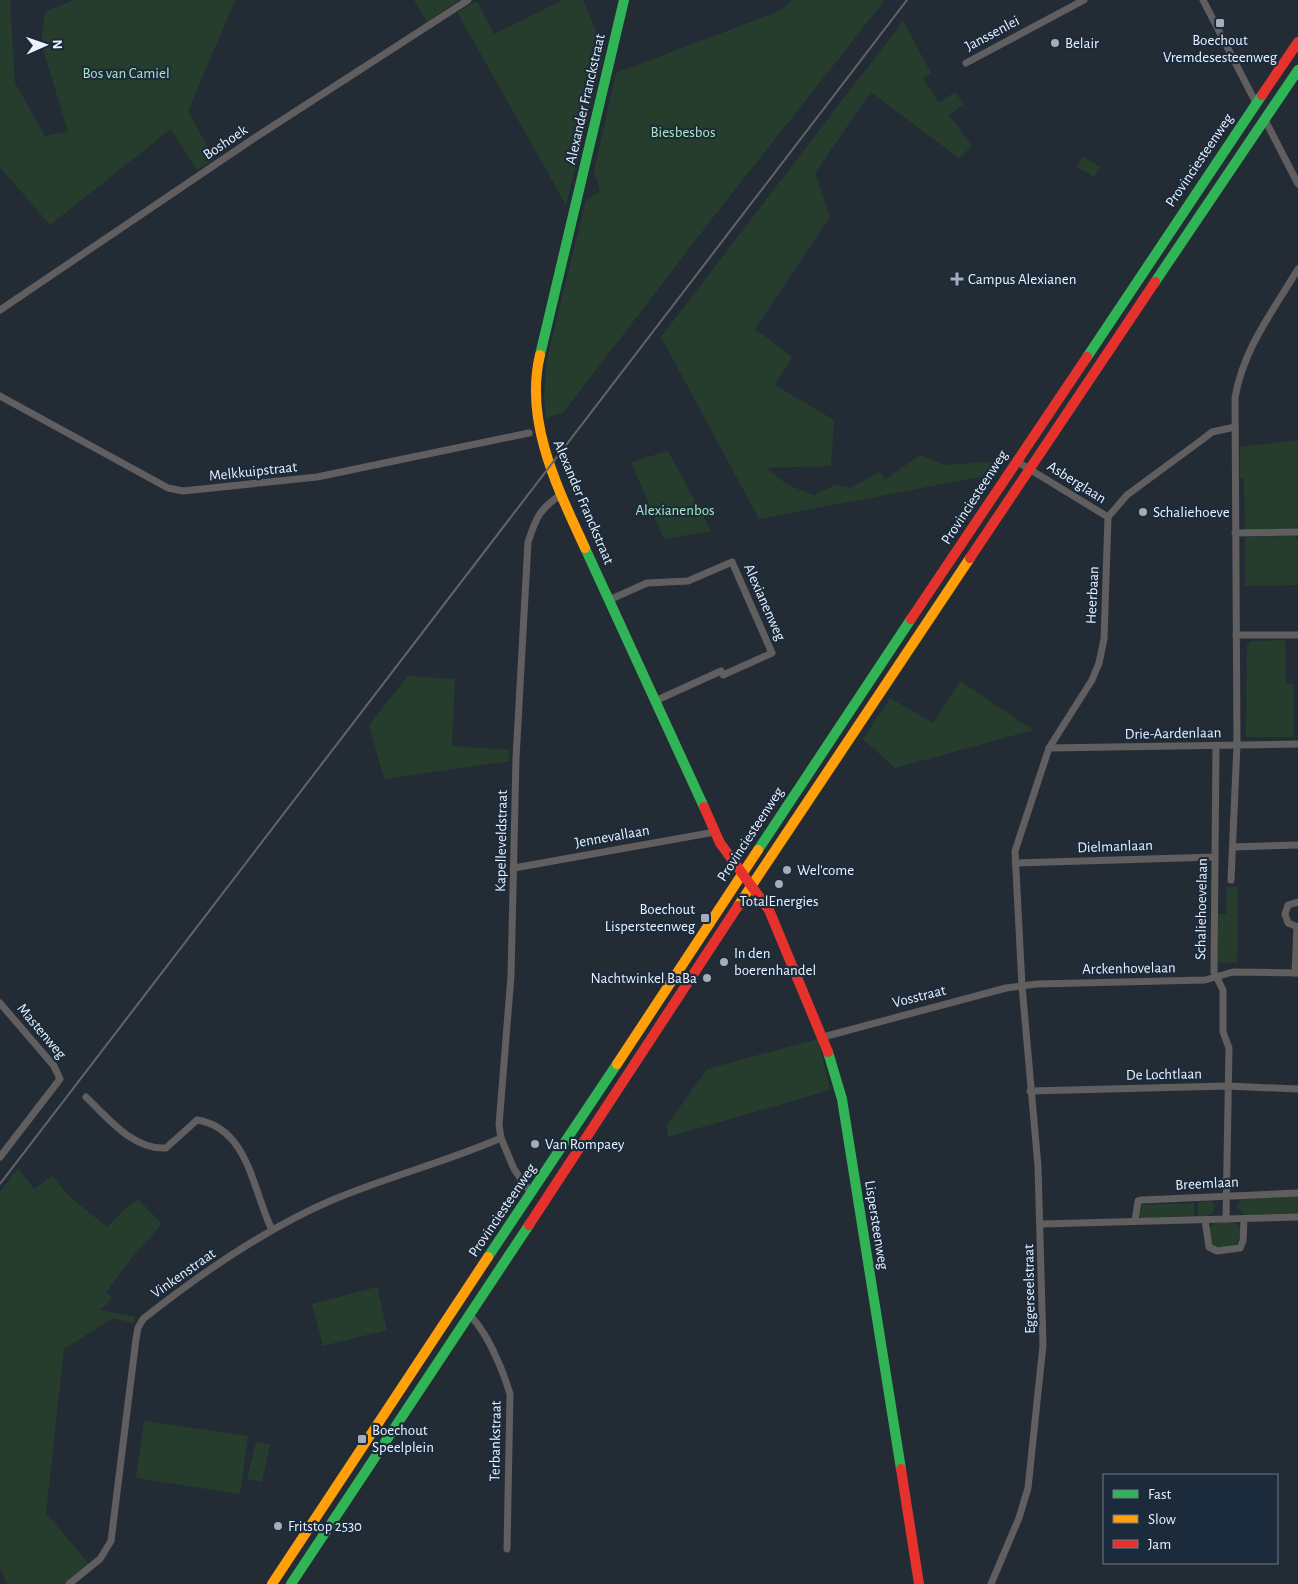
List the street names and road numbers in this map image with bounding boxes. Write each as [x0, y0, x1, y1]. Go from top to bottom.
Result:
street label: Janssenlei [963, 13, 1022, 54]
street label: Alexander Franckstraat [563, 32, 608, 166]
street label: Provinciesteenweg [1163, 110, 1236, 210]
street label: Boshoek [200, 122, 250, 163]
street label: Alexander Franckstraat [551, 438, 617, 567]
street label: Provinciesteenweg [938, 447, 1011, 547]
street label: Melkkuipstraat [208, 459, 298, 484]
street label: Asberglaan [1045, 459, 1109, 506]
street label: Alexianenweg [741, 562, 788, 643]
street label: Heerbaan [1083, 566, 1102, 624]
street label: Drie-Aardenlaan [1124, 725, 1222, 742]
street label: Provinciesteenweg [714, 784, 787, 884]
street label: Kapelleveldstraat [493, 790, 510, 892]
street label: Jennevallaan [574, 823, 651, 850]
street label: Dielmanlaan [1077, 838, 1153, 855]
street label: Schaliehoevelaan [1193, 858, 1210, 960]
street label: Arckenhovelaan [1082, 960, 1176, 977]
street label: Vosstraat [891, 983, 948, 1010]
street label: Mastenweg [14, 1001, 69, 1062]
street label: De Lochtlaan [1126, 1066, 1202, 1083]
street label: Provinciesteenweg [466, 1160, 539, 1260]
street label: Breemlaan [1175, 1174, 1239, 1193]
street label: Lispersteenweg [862, 1179, 891, 1271]
street label: Eggerseelstraat [1021, 1244, 1038, 1334]
street label: Vinkenstraat [148, 1246, 218, 1301]
street label: Terbankstraat [487, 1400, 504, 1482]

